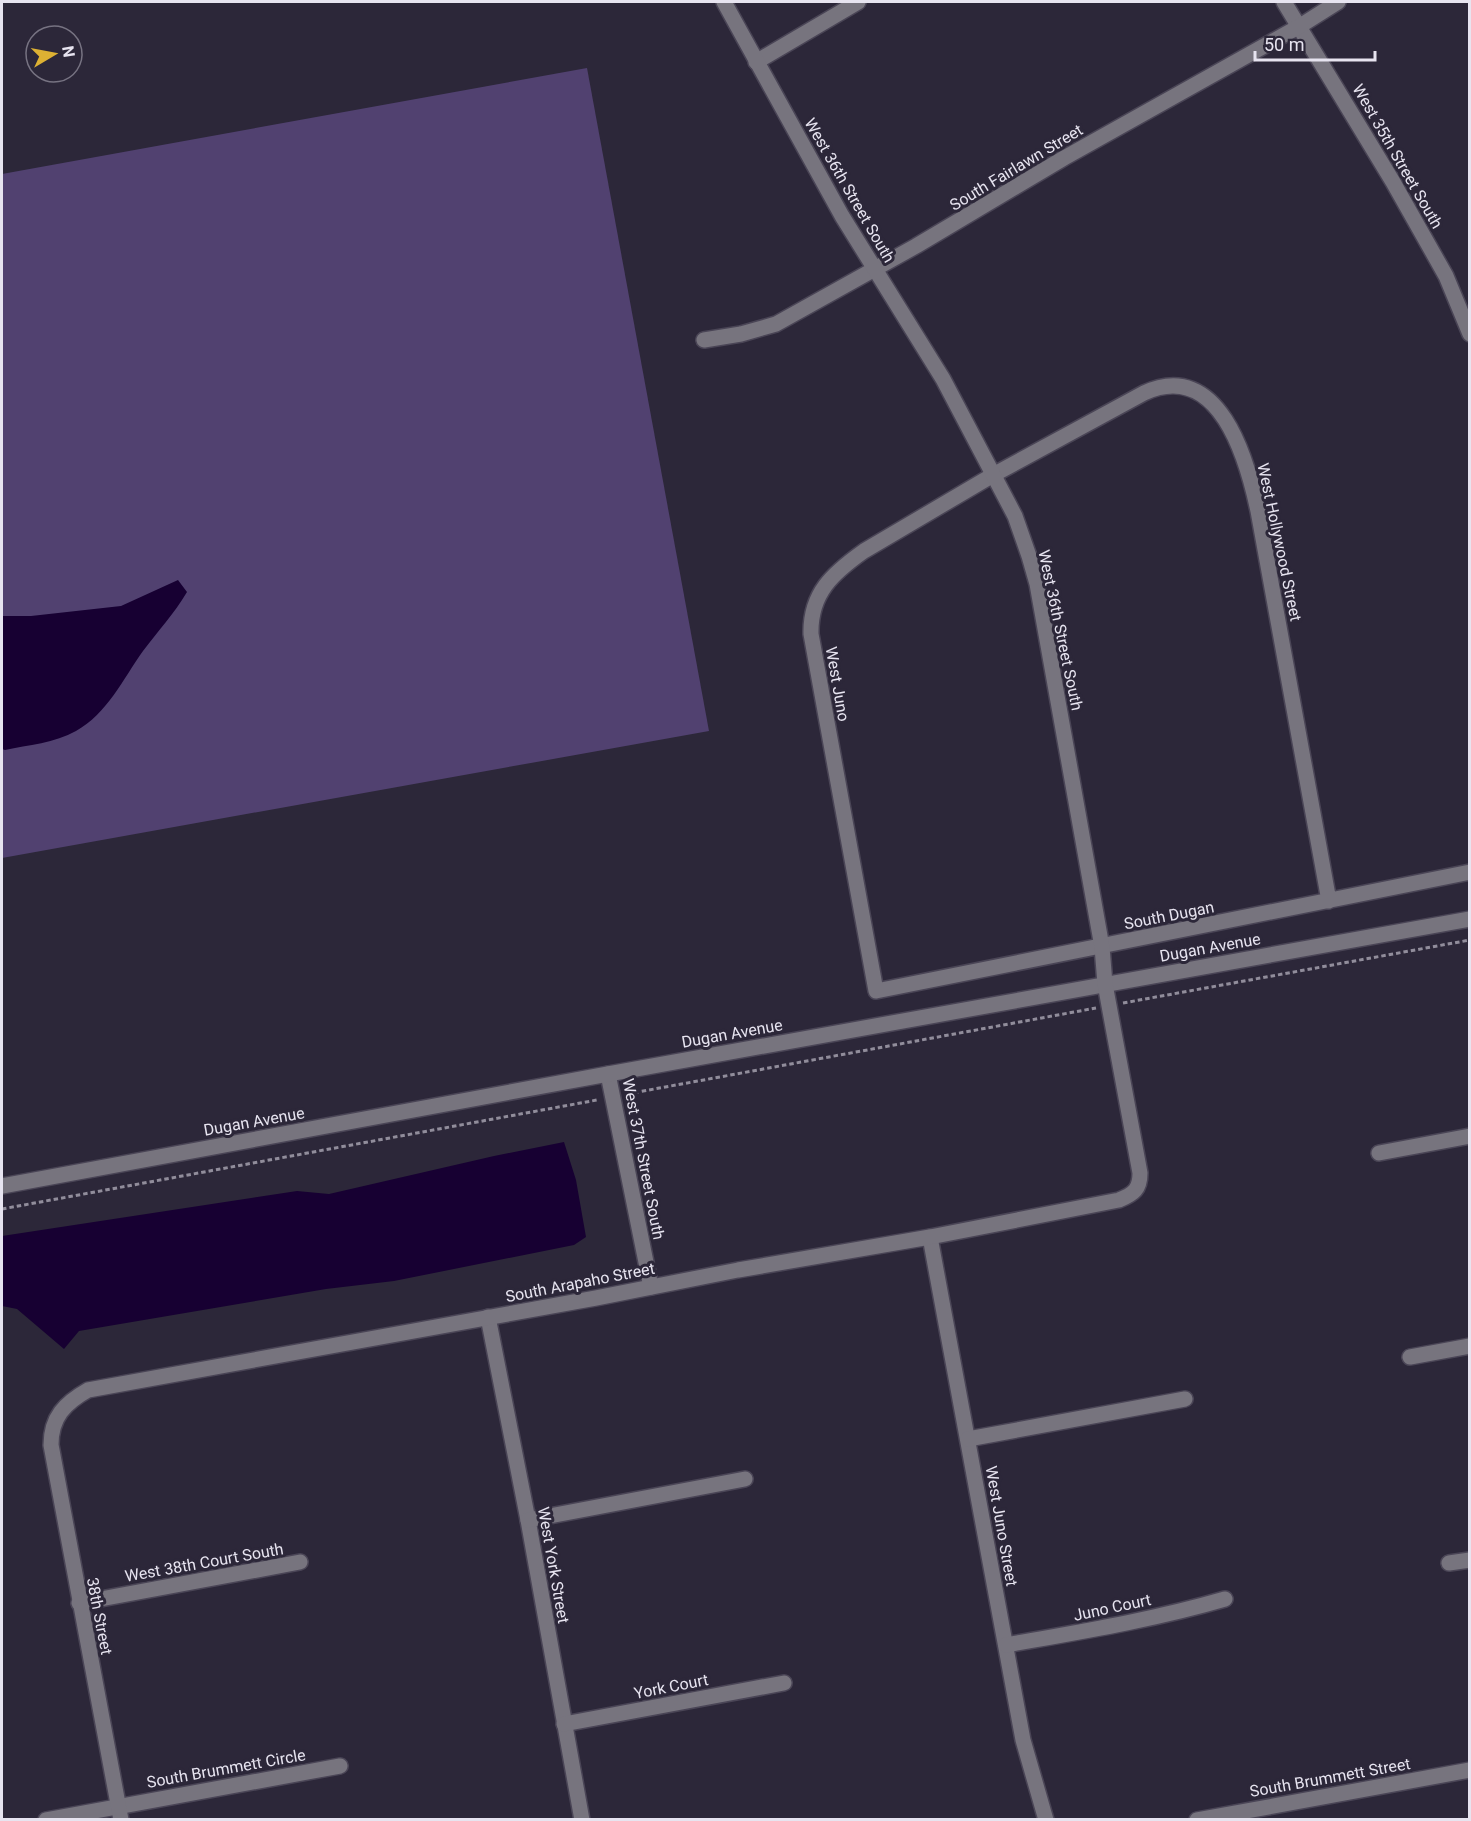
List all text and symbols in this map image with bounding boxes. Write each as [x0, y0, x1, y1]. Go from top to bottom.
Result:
north arrow [24, 24, 84, 84]
scale bar [1255, 24, 1375, 62]
text: 50 m [1264, 34, 1304, 55]
text: N [58, 44, 79, 59]
street label: West 35th Street South [1348, 81, 1447, 232]
street label: West 36th Street South [800, 115, 899, 266]
street label: South Fairlawn Street [946, 120, 1086, 215]
street label: West Hollywood Street [1253, 461, 1306, 623]
street label: West 36th Street South [1034, 548, 1087, 712]
street label: West Juno [822, 645, 853, 723]
street label: South Dugan [1122, 897, 1216, 934]
street label: Dugan Avenue [1158, 929, 1262, 966]
street label: Dugan Avenue [680, 1015, 784, 1052]
street label: West 37th Street South [619, 1077, 668, 1241]
street label: Dugan Avenue [202, 1103, 306, 1140]
street label: South Arapaho Street [504, 1259, 656, 1306]
street label: West Juno Street [982, 1465, 1021, 1588]
street label: West York Street [534, 1505, 573, 1625]
street label: West 38th Court South [123, 1539, 285, 1586]
street label: 38th Street [83, 1576, 116, 1656]
street label: Juno Court [1071, 1590, 1153, 1625]
street label: York Court [632, 1670, 710, 1703]
street label: South Brummett Circle [145, 1745, 307, 1792]
street label: South Brummett Street [1248, 1754, 1412, 1801]

